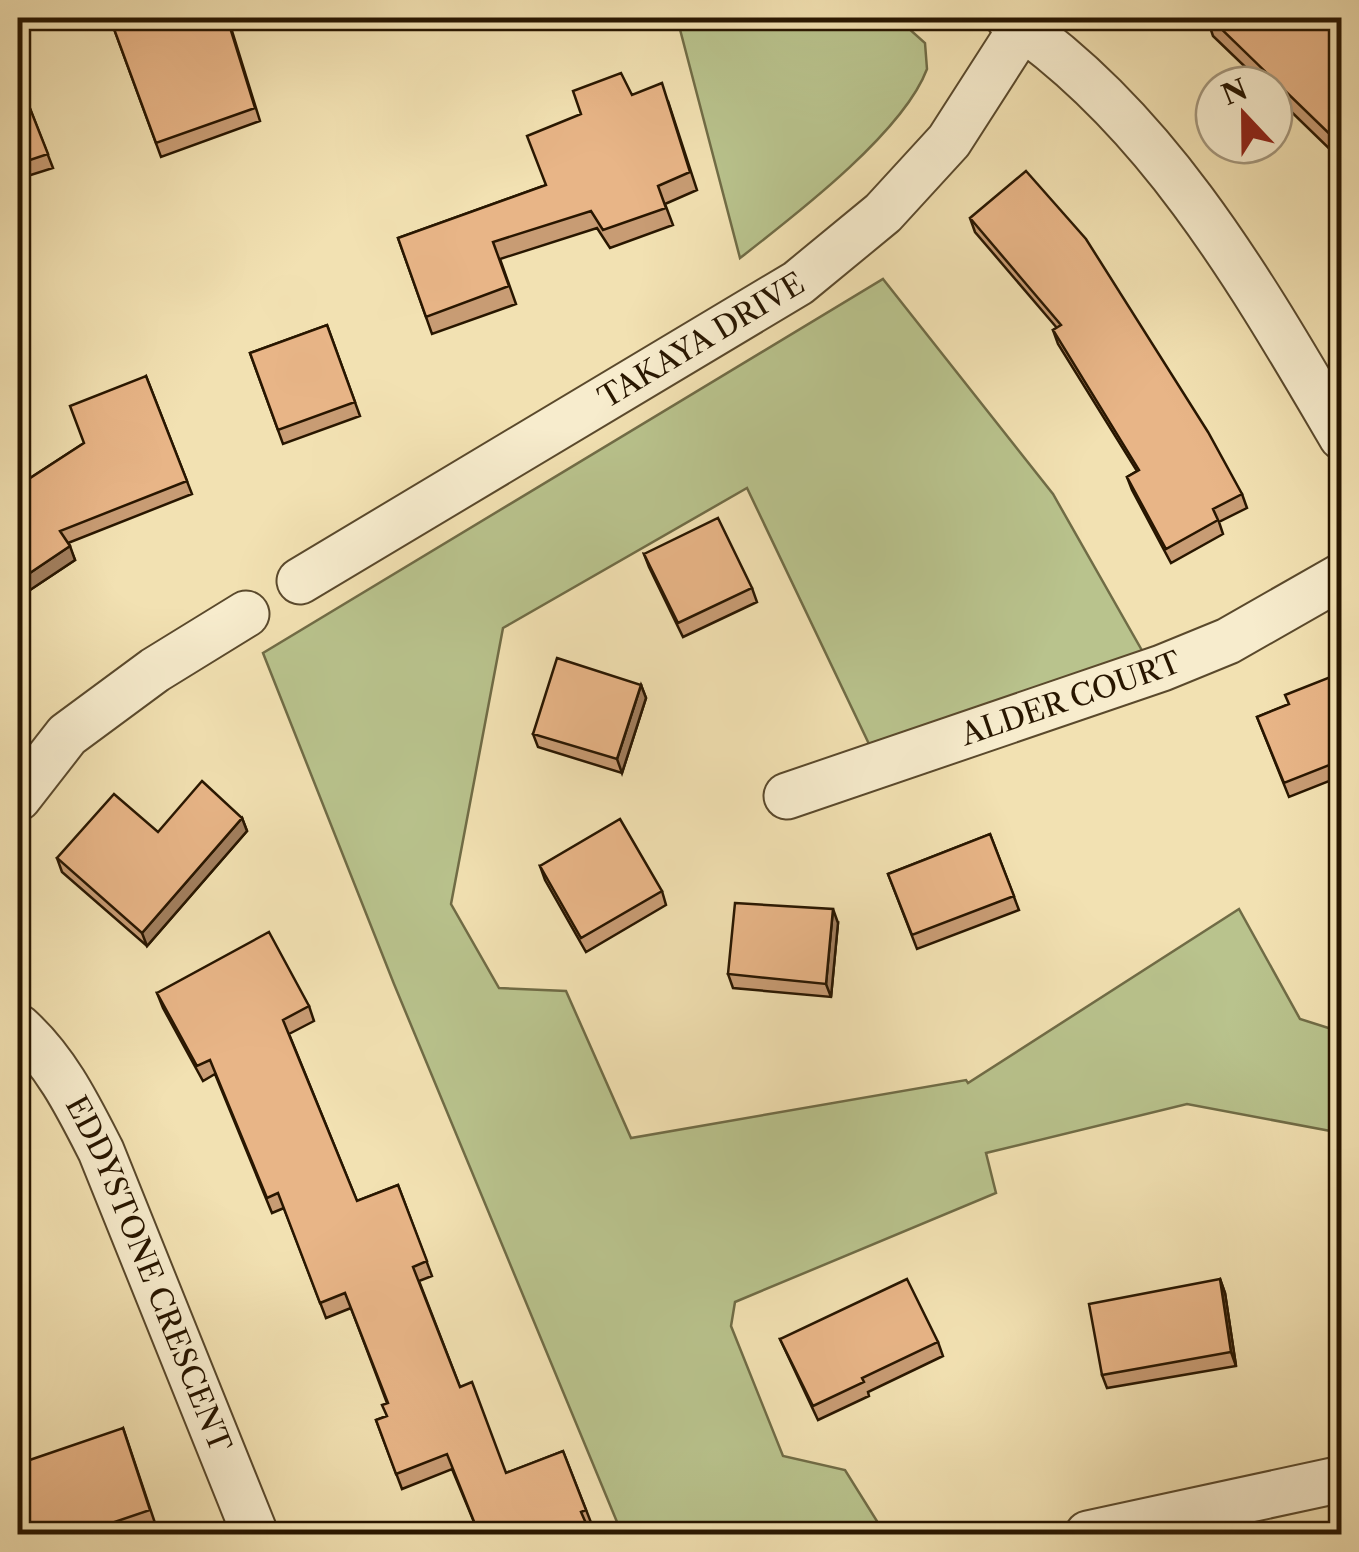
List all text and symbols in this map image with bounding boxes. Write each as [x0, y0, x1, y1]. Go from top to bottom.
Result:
north arrow [1194, 65, 1294, 165]
text: N [1217, 71, 1252, 112]
street label: TAKAYA DRIVE [592, 264, 811, 416]
street label: ALDER COURT [955, 643, 1187, 754]
street label: EDDYSTONE CRESCENT [58, 1090, 239, 1458]

